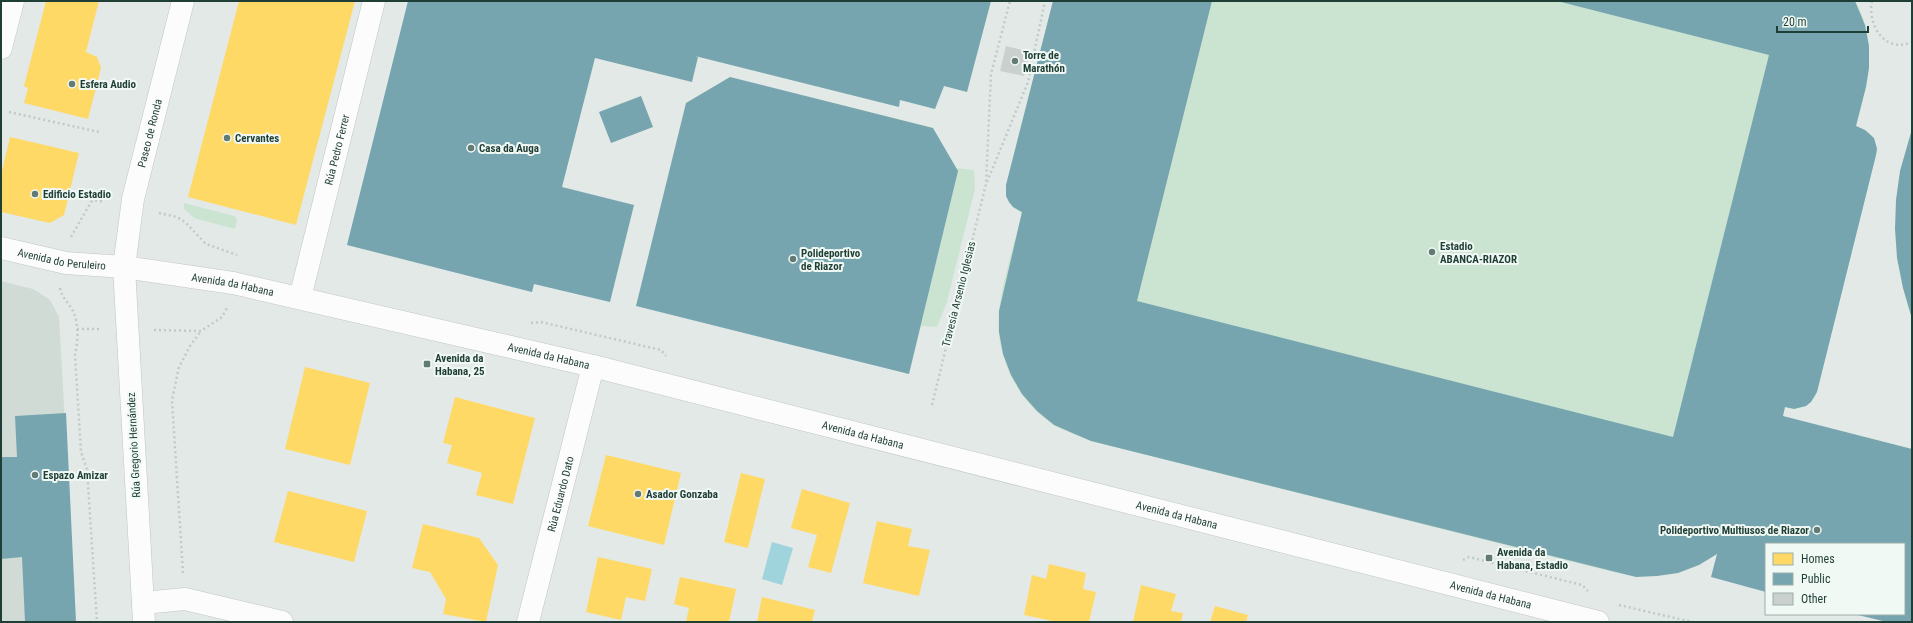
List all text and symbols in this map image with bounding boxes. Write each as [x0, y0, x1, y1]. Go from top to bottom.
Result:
scale bar [1777, 8, 1868, 34]
text: 20 m [1783, 15, 1807, 29]
place label: Torre de Marathón [1023, 49, 1065, 75]
marker: Torre de Marathón [1010, 56, 1020, 66]
place label: Esfera Audio [80, 78, 136, 91]
marker: Esfera Audio [67, 79, 77, 89]
street label: Paseo de Ronda [135, 98, 165, 169]
street label: Rúa Pedro Ferrer [322, 112, 352, 186]
place label: Cervantes [235, 132, 279, 145]
marker: Cervantes [222, 133, 232, 143]
place label: Casa da Auga [479, 142, 539, 155]
marker: Casa da Auga [466, 143, 476, 153]
place label: Edificio Estadio [43, 188, 112, 201]
marker: Edificio Estadio [30, 189, 40, 199]
street label: Travesía Arsenio Iglesias [940, 240, 978, 348]
place label: Estadio ABANCA-RIAZOR [1440, 240, 1517, 266]
street label: Avenida do Peruleiro [16, 246, 107, 272]
place label: Polideportivo de Riazor [801, 247, 861, 273]
marker: Estadio ABANCA-RIAZOR [1427, 247, 1437, 257]
marker: Polideportivo de Riazor [788, 254, 798, 264]
street label: Avenida da Habana [191, 270, 275, 299]
street label: Avenida da Habana [506, 340, 591, 372]
place label: Avenida da Habana, 25 [435, 352, 485, 378]
marker: Avenida da Habana, 25 [422, 359, 432, 369]
street label: Rúa Gregorio Hernández [125, 392, 143, 498]
street label: Avenida da Habana [821, 418, 905, 451]
street label: Rúa Eduardo Dato [545, 454, 576, 533]
place label: Espazo Amizar [43, 469, 108, 482]
marker: Espazo Amizar [30, 470, 40, 480]
place label: Asador Gonzaba [646, 488, 718, 501]
marker: Asador Gonzaba [633, 489, 643, 499]
street label: Avenida da Habana [1135, 498, 1219, 531]
place label: Polideportivo Multiusos de Riazor [1660, 524, 1809, 537]
marker: Polideportivo Multiusos de Riazor [1812, 525, 1822, 535]
legend [1765, 543, 1905, 615]
place label: Avenida da Habana, Estadio [1497, 546, 1569, 572]
text: Homes [1801, 552, 1835, 566]
marker: Avenida da Habana, Estadio [1484, 553, 1494, 563]
text: Public [1801, 572, 1831, 586]
street label: Avenida da Habana [1449, 578, 1533, 611]
text: Other [1801, 592, 1827, 606]

